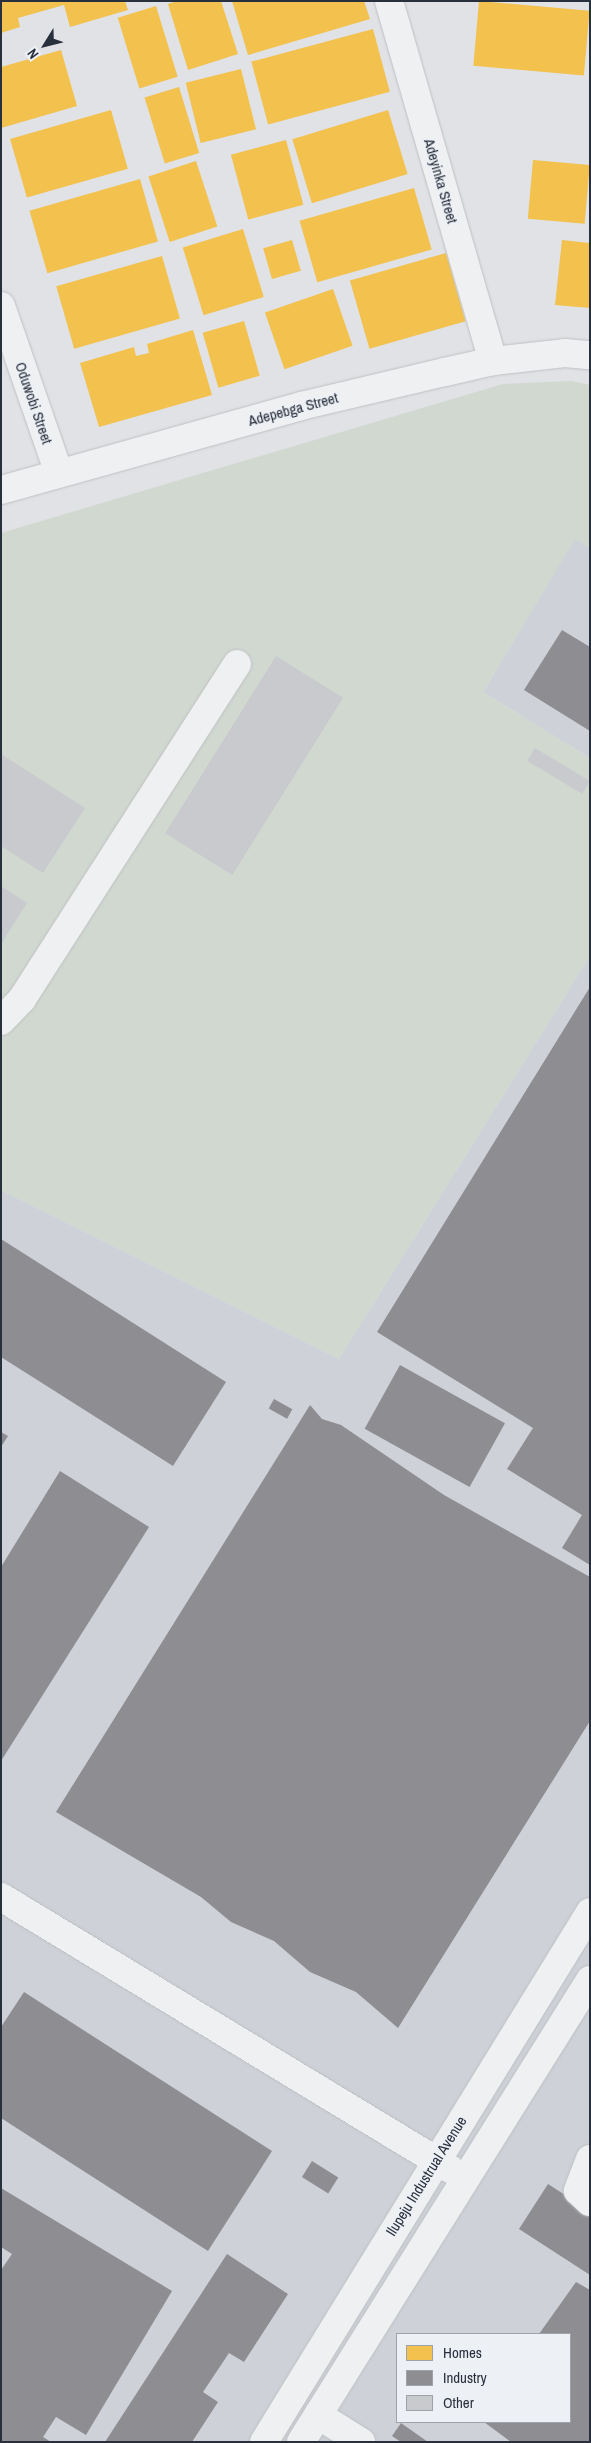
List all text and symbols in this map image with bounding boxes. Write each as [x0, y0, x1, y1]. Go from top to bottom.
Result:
north arrow [20, 20, 70, 70]
text: N [23, 45, 43, 62]
street label: Adeyinka Street [420, 136, 462, 226]
street label: Oduwobi Street [12, 360, 56, 446]
street label: Adepebga Street [246, 388, 340, 430]
street label: Ilupeju Industrual Avenue [382, 2112, 470, 2240]
legend [396, 2333, 571, 2423]
text: Homes [443, 2342, 482, 2363]
text: Industry [443, 2367, 487, 2388]
text: Other [443, 2392, 474, 2413]

